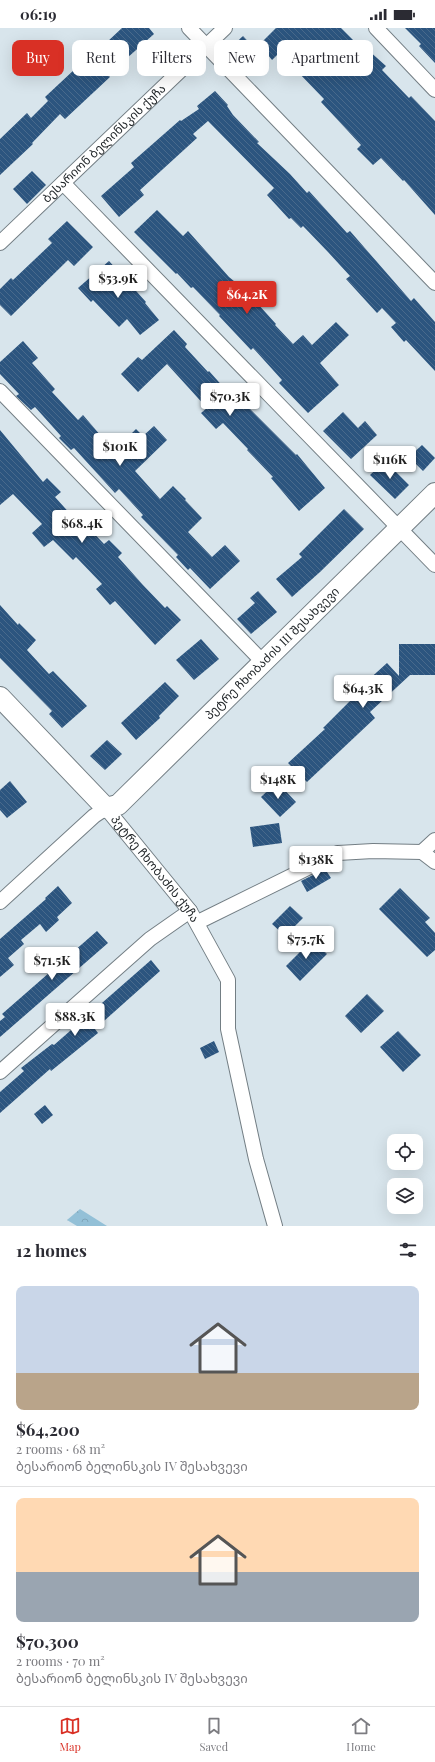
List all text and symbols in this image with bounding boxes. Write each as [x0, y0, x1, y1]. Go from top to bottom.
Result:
text: 06:19 [20, 4, 56, 24]
chip: Buy [12, 40, 64, 76]
chip: Rent [72, 40, 129, 76]
chip: Filters [137, 40, 206, 76]
chip: New [214, 40, 269, 76]
chip: Apartment [277, 40, 373, 76]
street label: ბესარიონ ბელინსკის ქუჩა [38, 80, 169, 206]
pin: $53.9K [85, 265, 151, 299]
text: $53.9K [98, 269, 138, 286]
pin: $64.2K [214, 281, 280, 315]
text: $64.2K [226, 285, 268, 302]
pin: $70.3K [197, 383, 263, 417]
text: $70.3K [210, 387, 250, 404]
pin: $101K [92, 433, 148, 467]
text: $101K [102, 437, 138, 454]
pin: $116K [362, 446, 418, 480]
text: $116K [373, 450, 407, 467]
pin: $68.4K [49, 510, 115, 544]
text: $68.4K [61, 514, 103, 531]
street label: პეტრე ჩხობაძის III შესახვევი [201, 583, 342, 723]
pin: $64.3K [330, 675, 396, 709]
text: $64.3K [343, 679, 383, 696]
pin: $148K [250, 766, 306, 800]
text: $148K [260, 770, 296, 787]
street label: პეტრე ჩხობაძის ქუჩა [108, 811, 204, 925]
pin: $138K [288, 846, 344, 880]
text: $138K [298, 850, 334, 867]
pin: $75.7K [273, 926, 339, 960]
text: $75.7K [287, 930, 325, 947]
pin: $71.5K [19, 947, 85, 981]
text: $71.5K [34, 951, 70, 968]
pin: $88.3K [42, 1003, 108, 1037]
text: $88.3K [55, 1007, 95, 1024]
map controls [387, 1134, 423, 1214]
button: locate [387, 1134, 423, 1170]
button: layers [387, 1178, 423, 1214]
text: 12 homes [16, 1239, 87, 1261]
icon: filters [397, 1239, 419, 1261]
icon: home [182, 1312, 254, 1384]
text: $64,200 [16, 1418, 80, 1440]
text: 2 rooms · 68 m² [16, 1440, 105, 1457]
text: ბესარიონ ბელინსკის IV შესახვევი [16, 1457, 248, 1474]
icon: home [182, 1524, 254, 1596]
text: $70,300 [16, 1630, 79, 1652]
text: 2 rooms · 70 m² [16, 1652, 105, 1669]
text: ბესარიონ ბელინსკის IV შესახვევი [16, 1669, 248, 1686]
tab: Map [59, 1715, 81, 1754]
tab: Saved [199, 1715, 228, 1754]
tab: Home [346, 1715, 376, 1754]

